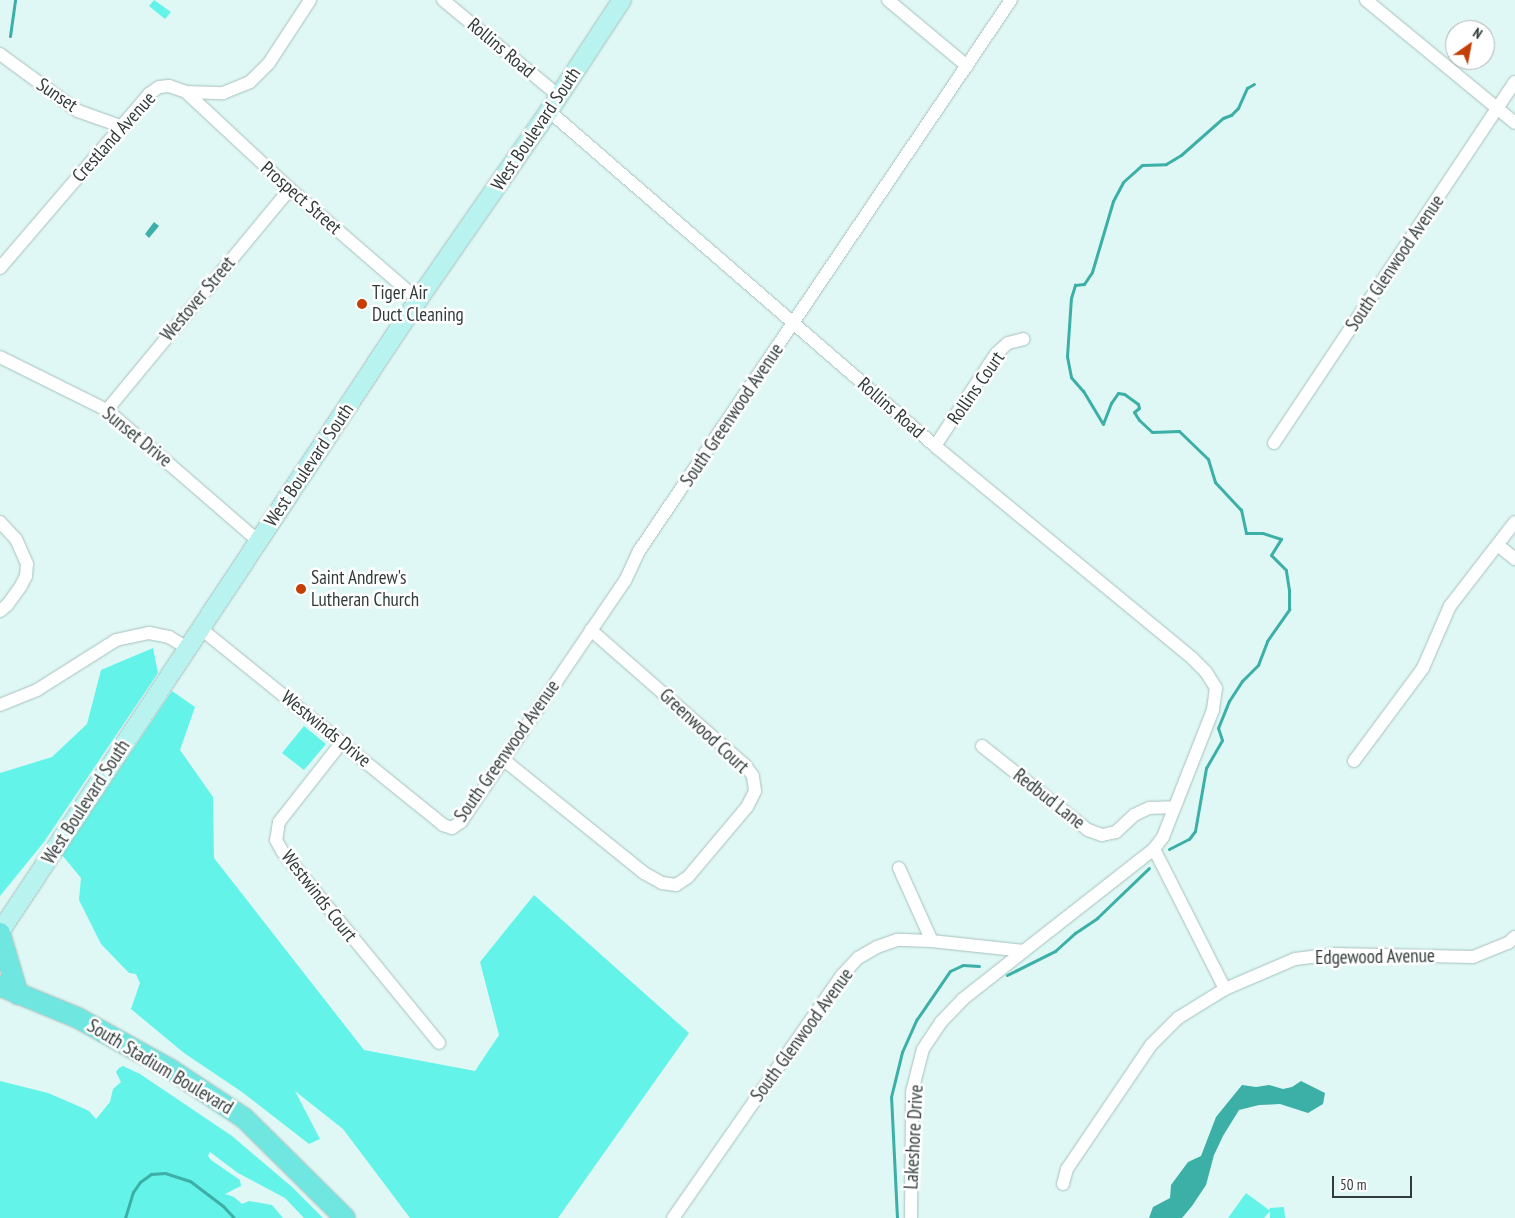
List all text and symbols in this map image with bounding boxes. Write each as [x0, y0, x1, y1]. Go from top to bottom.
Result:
street label: Rollins Road [463, 13, 539, 83]
north arrow [1445, 20, 1495, 70]
text: N [1470, 24, 1486, 43]
street label: West Boulevard South [486, 63, 586, 195]
street label: Sunset [32, 73, 82, 117]
street label: Crestland Avenue [67, 87, 161, 187]
street label: Prospect Street [256, 157, 346, 239]
street label: South Glenwood Avenue [1341, 190, 1449, 336]
street label: Westover Street [156, 252, 240, 346]
place label: Tiger Air Duct Cleaning [372, 282, 464, 326]
marker: Tiger Air Duct Cleaning [356, 298, 368, 310]
street label: South Greenwood Avenue [675, 339, 789, 491]
street label: Rollins Court [943, 347, 1009, 429]
street label: Rollins Road [853, 373, 929, 443]
street label: West Boulevard South [259, 399, 359, 531]
street label: Sunset Drive [98, 402, 176, 472]
place label: Saint Andrew's Lutheran Church [311, 567, 419, 611]
marker: Saint Andrew's Lutheran Church [295, 583, 307, 595]
street label: South Greenwood Avenue [449, 675, 565, 827]
street label: Greenwood Court [655, 684, 753, 778]
street label: Westwinds Drive [277, 686, 375, 772]
street label: West Boulevard South [37, 736, 135, 868]
street label: Redbud Lane [1009, 764, 1089, 834]
street label: Westwinds Court [276, 846, 362, 946]
street label: Edgewood Avenue [1315, 945, 1435, 969]
street label: South Glenwood Avenue [746, 964, 858, 1106]
street label: South Stadium Boulevard [83, 1015, 237, 1119]
street label: Lakeshore Drive [900, 1084, 928, 1190]
scale bar [1335, 1166, 1415, 1198]
text: 50 m [1340, 1175, 1366, 1194]

